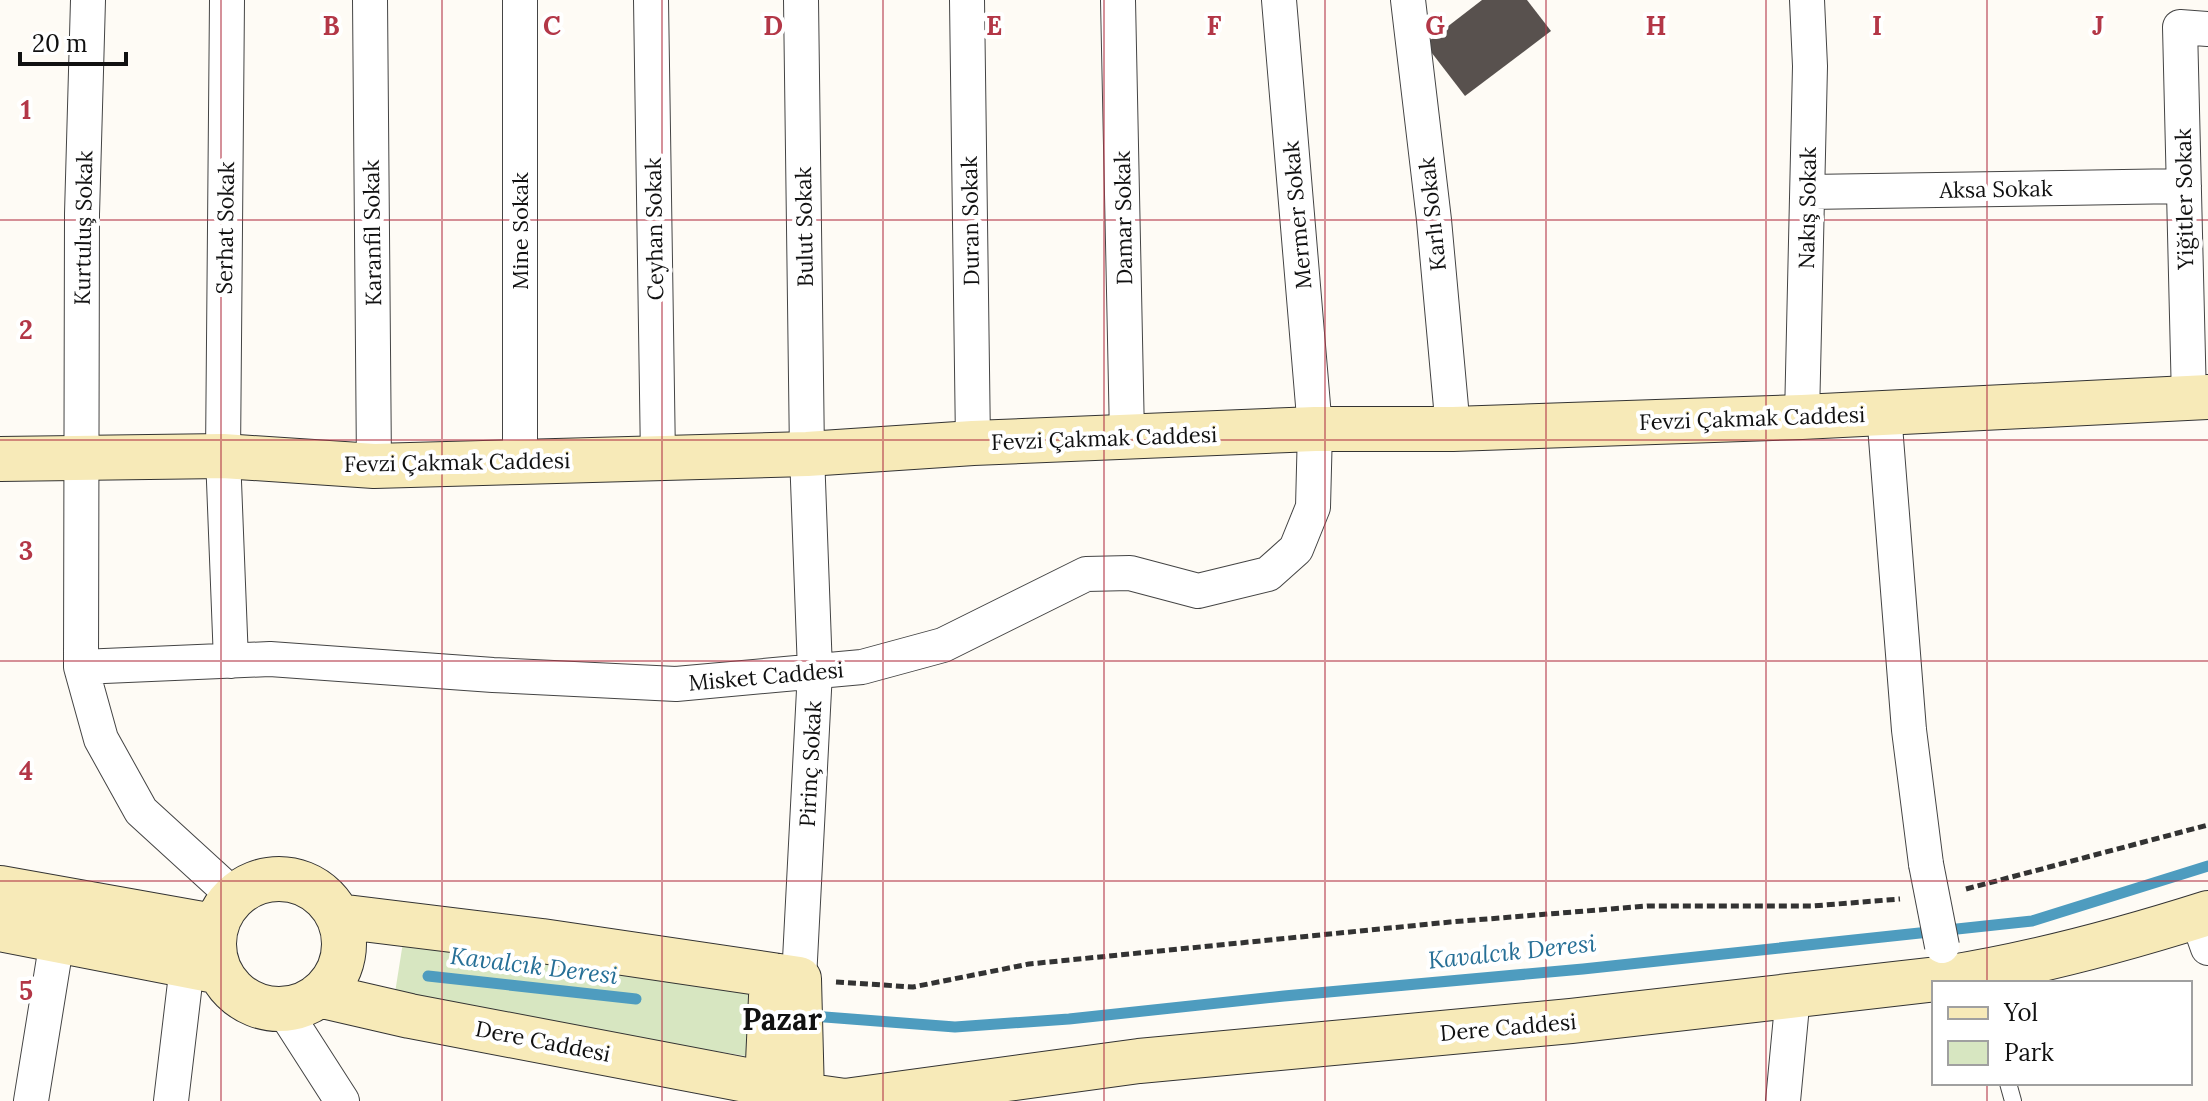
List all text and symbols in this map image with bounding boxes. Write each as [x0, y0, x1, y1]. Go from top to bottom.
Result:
text: B [322, 9, 340, 42]
text: C [543, 9, 561, 42]
text: D [763, 9, 783, 42]
text: E [986, 9, 1002, 42]
text: F [1207, 9, 1222, 42]
text: G [1425, 9, 1445, 42]
text: H [1646, 9, 1666, 42]
text: I [1872, 9, 1882, 42]
text: J [2092, 9, 2104, 42]
scale bar [20, 16, 126, 66]
text: 20 m [32, 28, 88, 59]
text: 1 [21, 93, 31, 126]
street label: Yiğitler Sokak [2169, 128, 2199, 271]
street label: Mermer Sokak [1277, 140, 1317, 290]
street label: Nakış Sokak [1792, 146, 1822, 269]
street label: Kurtuluş Sokak [68, 150, 98, 306]
street label: Damar Sokak [1108, 150, 1138, 285]
street label: Duran Sokak [955, 156, 985, 286]
street label: Karlı Sokak [1412, 156, 1452, 272]
street label: Ceyhan Sokak [639, 157, 669, 301]
street label: Karanfil Sokak [357, 159, 387, 306]
street label: Serhat Sokak [210, 161, 240, 295]
street label: Bulut Sokak [789, 166, 819, 287]
street label: Mine Sokak [506, 172, 534, 290]
street label: Aksa Sokak [1938, 174, 2053, 204]
text: 2 [19, 313, 33, 346]
street label: Fevzi Çakmak Caddesi [1638, 400, 1866, 436]
street label: Fevzi Çakmak Caddesi [990, 420, 1218, 456]
street label: Fevzi Çakmak Caddesi [344, 446, 570, 478]
text: 3 [19, 534, 33, 567]
street label: Misket Caddesi [687, 655, 845, 697]
street label: Pirinç Sokak [793, 700, 827, 828]
text: 4 [19, 754, 33, 787]
water label: Kavalcık Deresi [1426, 927, 1598, 976]
water label: Kavalcık Deresi [448, 940, 620, 991]
text: 5 [19, 974, 33, 1007]
legend [1932, 981, 2192, 1085]
text: Yol [2003, 997, 2038, 1028]
district label: Pazar [742, 1000, 823, 1038]
street label: Dere Caddesi [1439, 1007, 1577, 1047]
street label: Dere Caddesi [473, 1014, 613, 1068]
text: Park [2004, 1037, 2054, 1068]

